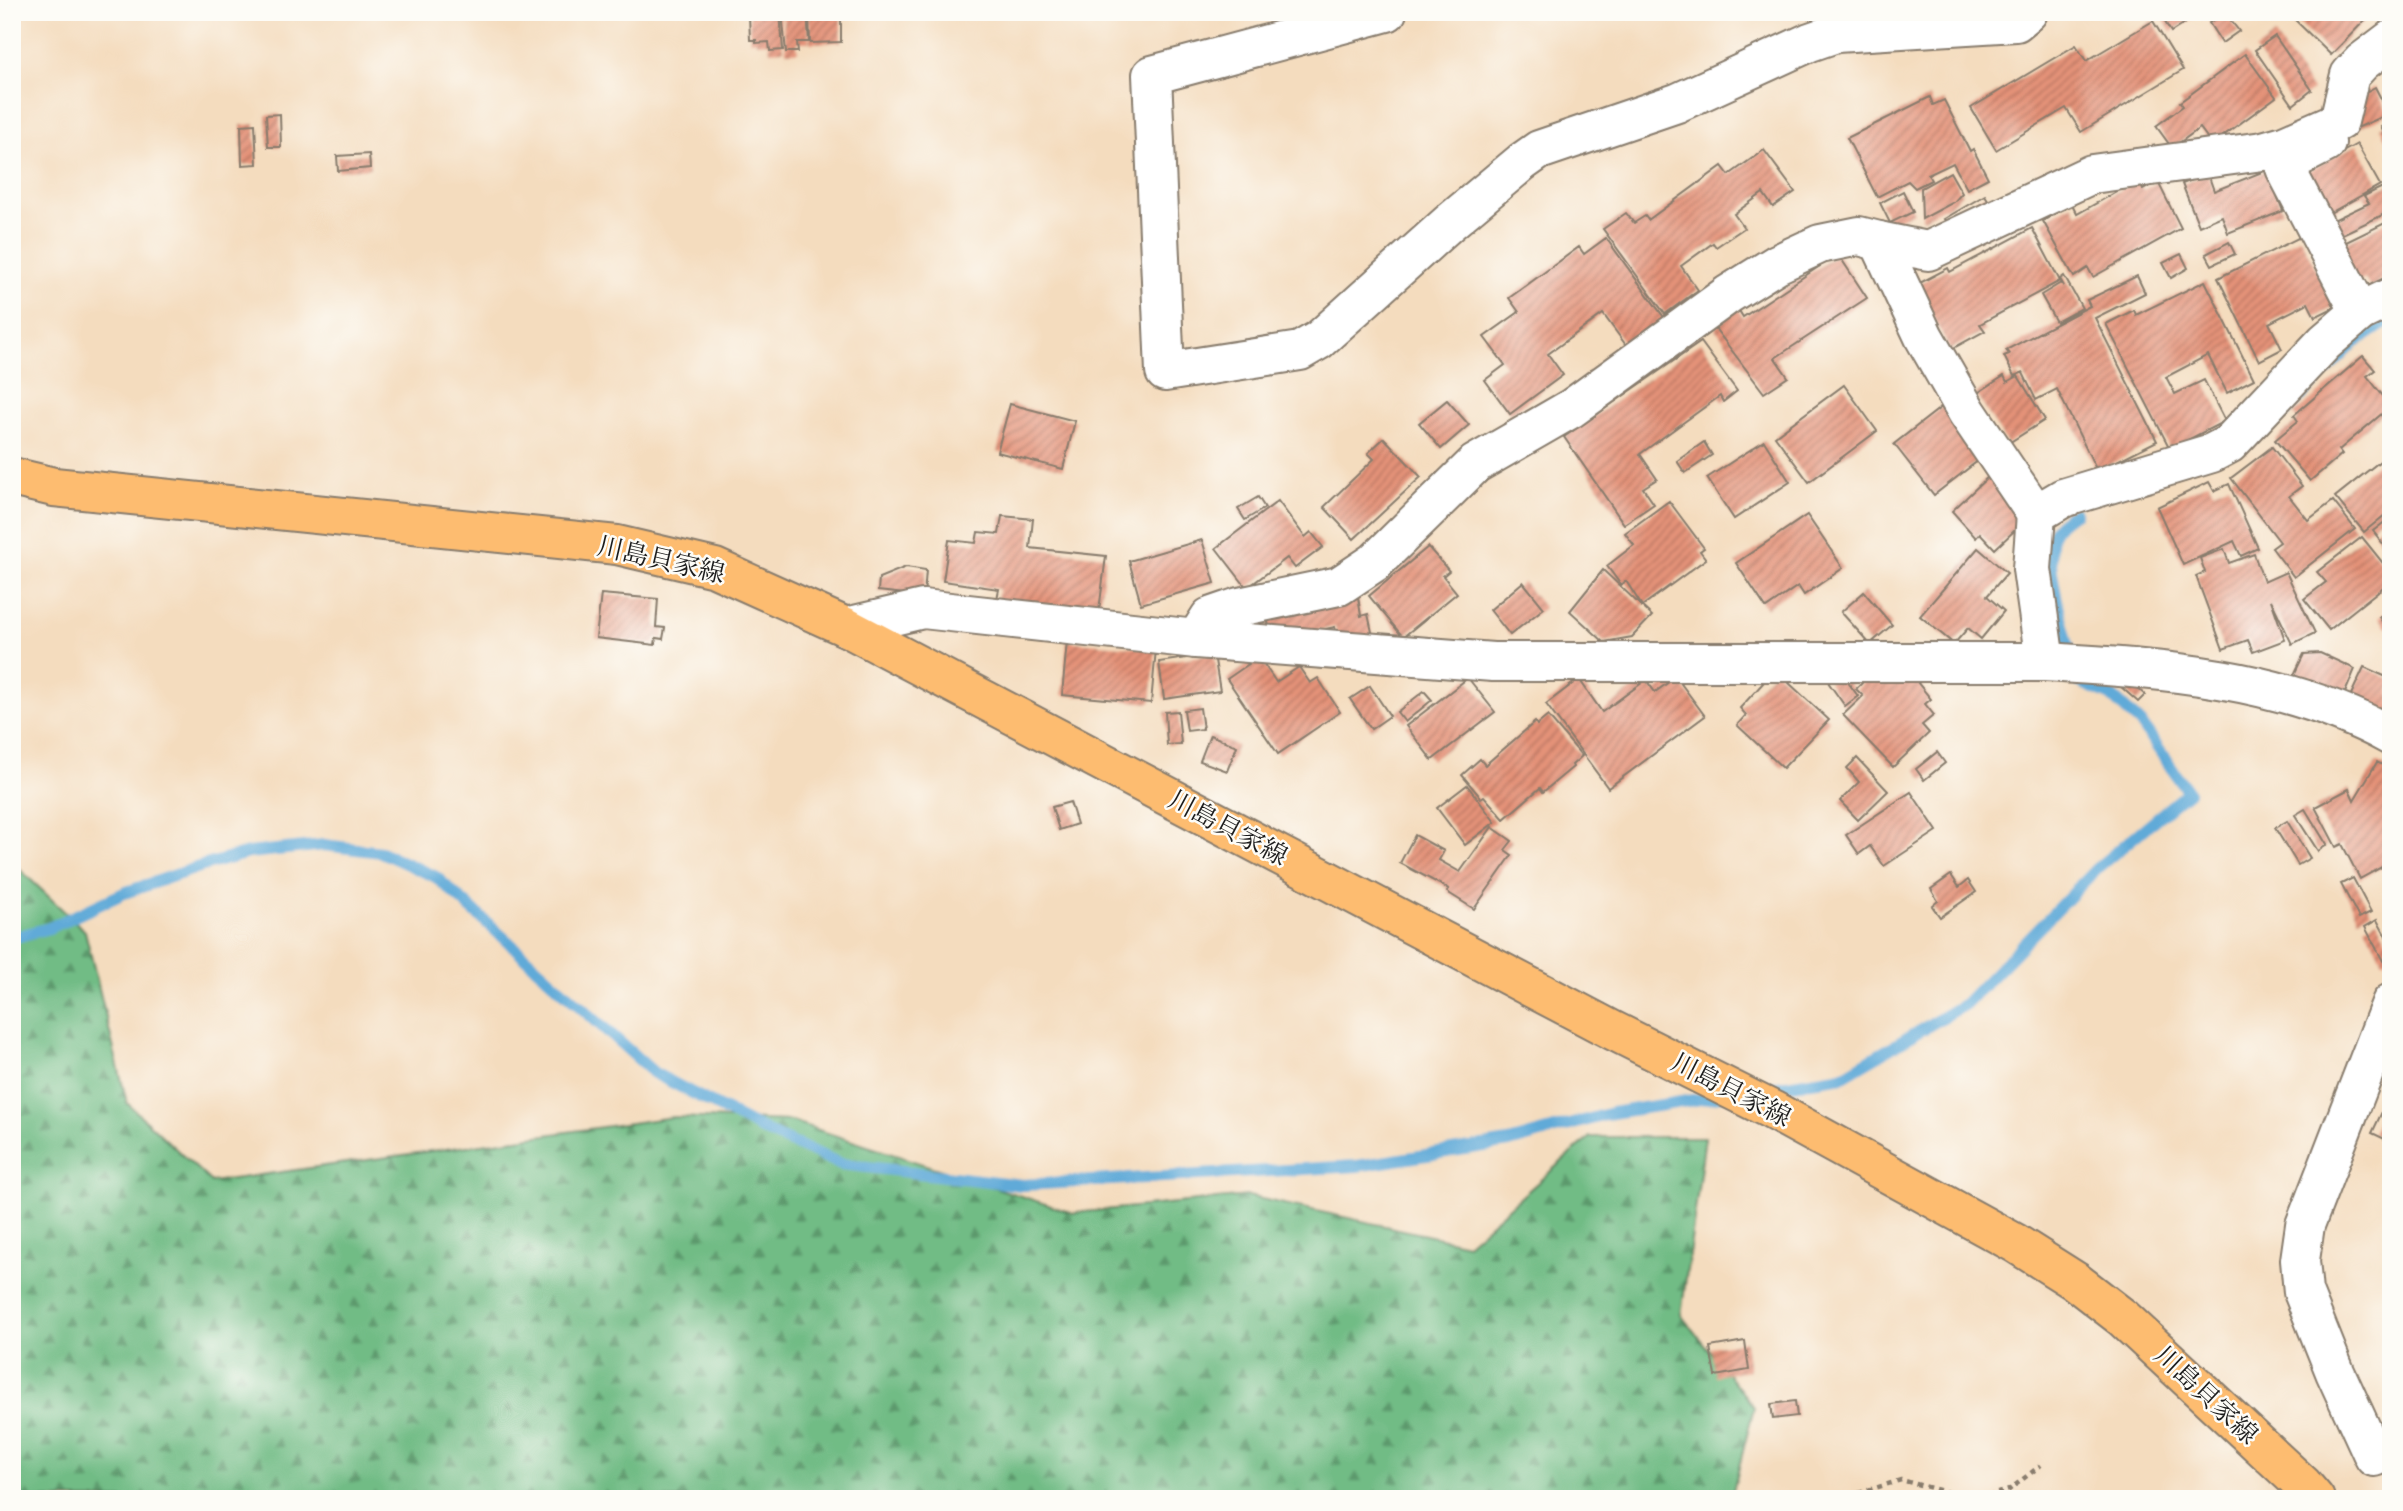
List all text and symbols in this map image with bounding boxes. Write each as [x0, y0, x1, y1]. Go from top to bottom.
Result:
street label: 川島貝家線 [594, 530, 728, 590]
street label: 川島貝家線 [1163, 784, 1293, 872]
street label: 川島貝家線 [1666, 1047, 1796, 1133]
street label: 川島貝家線 [2148, 1339, 2264, 1451]

